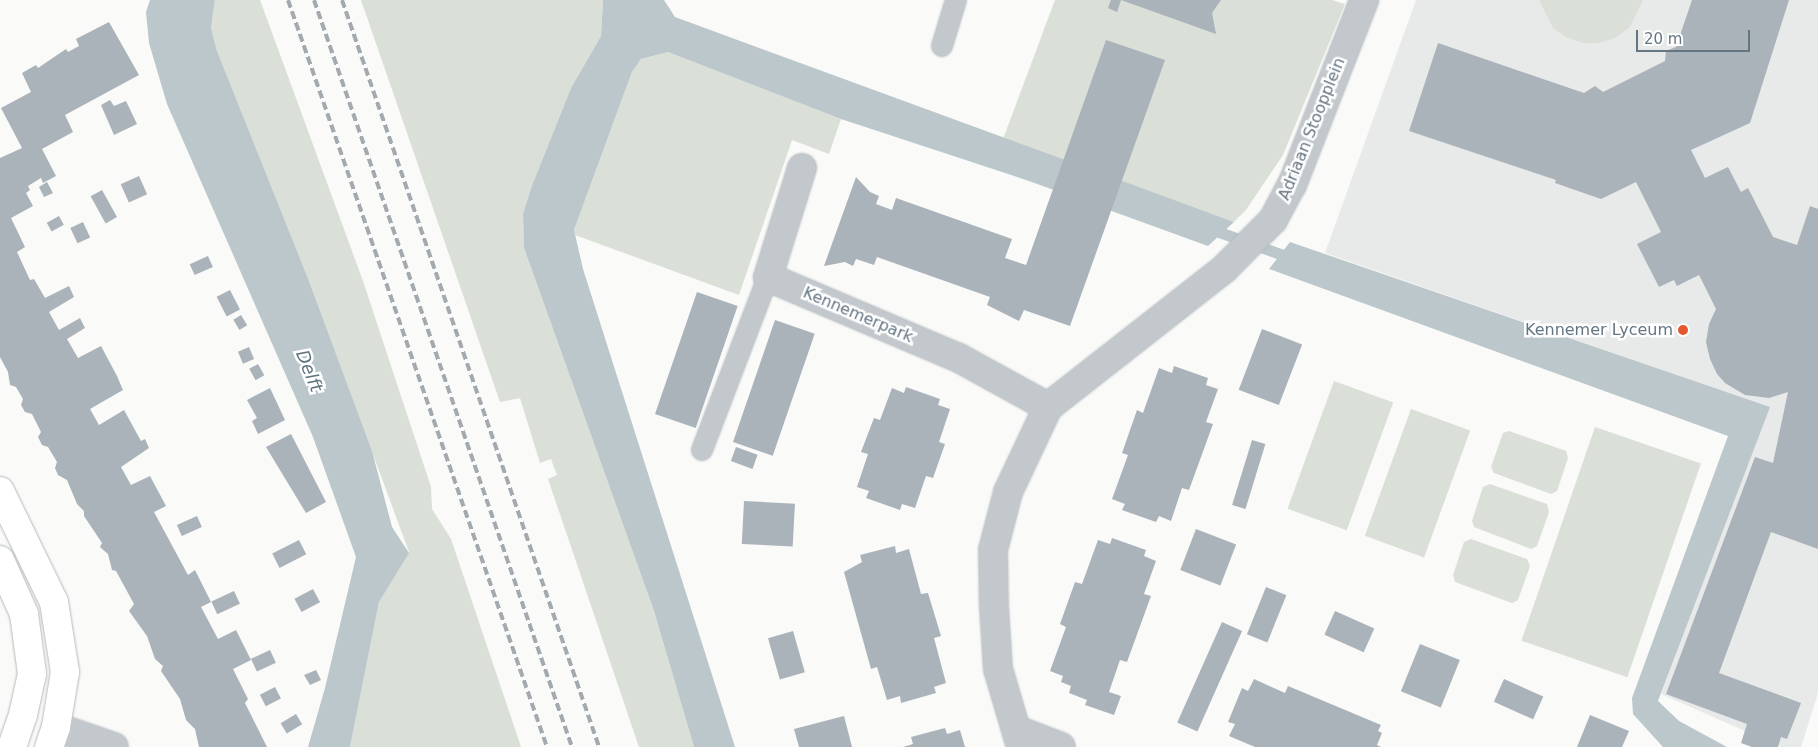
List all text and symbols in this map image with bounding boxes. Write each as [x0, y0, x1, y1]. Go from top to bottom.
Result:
scale bar [1638, 20, 1752, 52]
text: 20 m [1644, 30, 1682, 48]
street label: Adriaan Stoopplein [1275, 55, 1349, 203]
street label: Kennemerpark [800, 283, 916, 347]
place label: Kennemer Lyceum [1525, 320, 1673, 340]
marker: Kennemer Lyceum [1677, 324, 1689, 336]
water label: Delft [291, 347, 327, 395]

